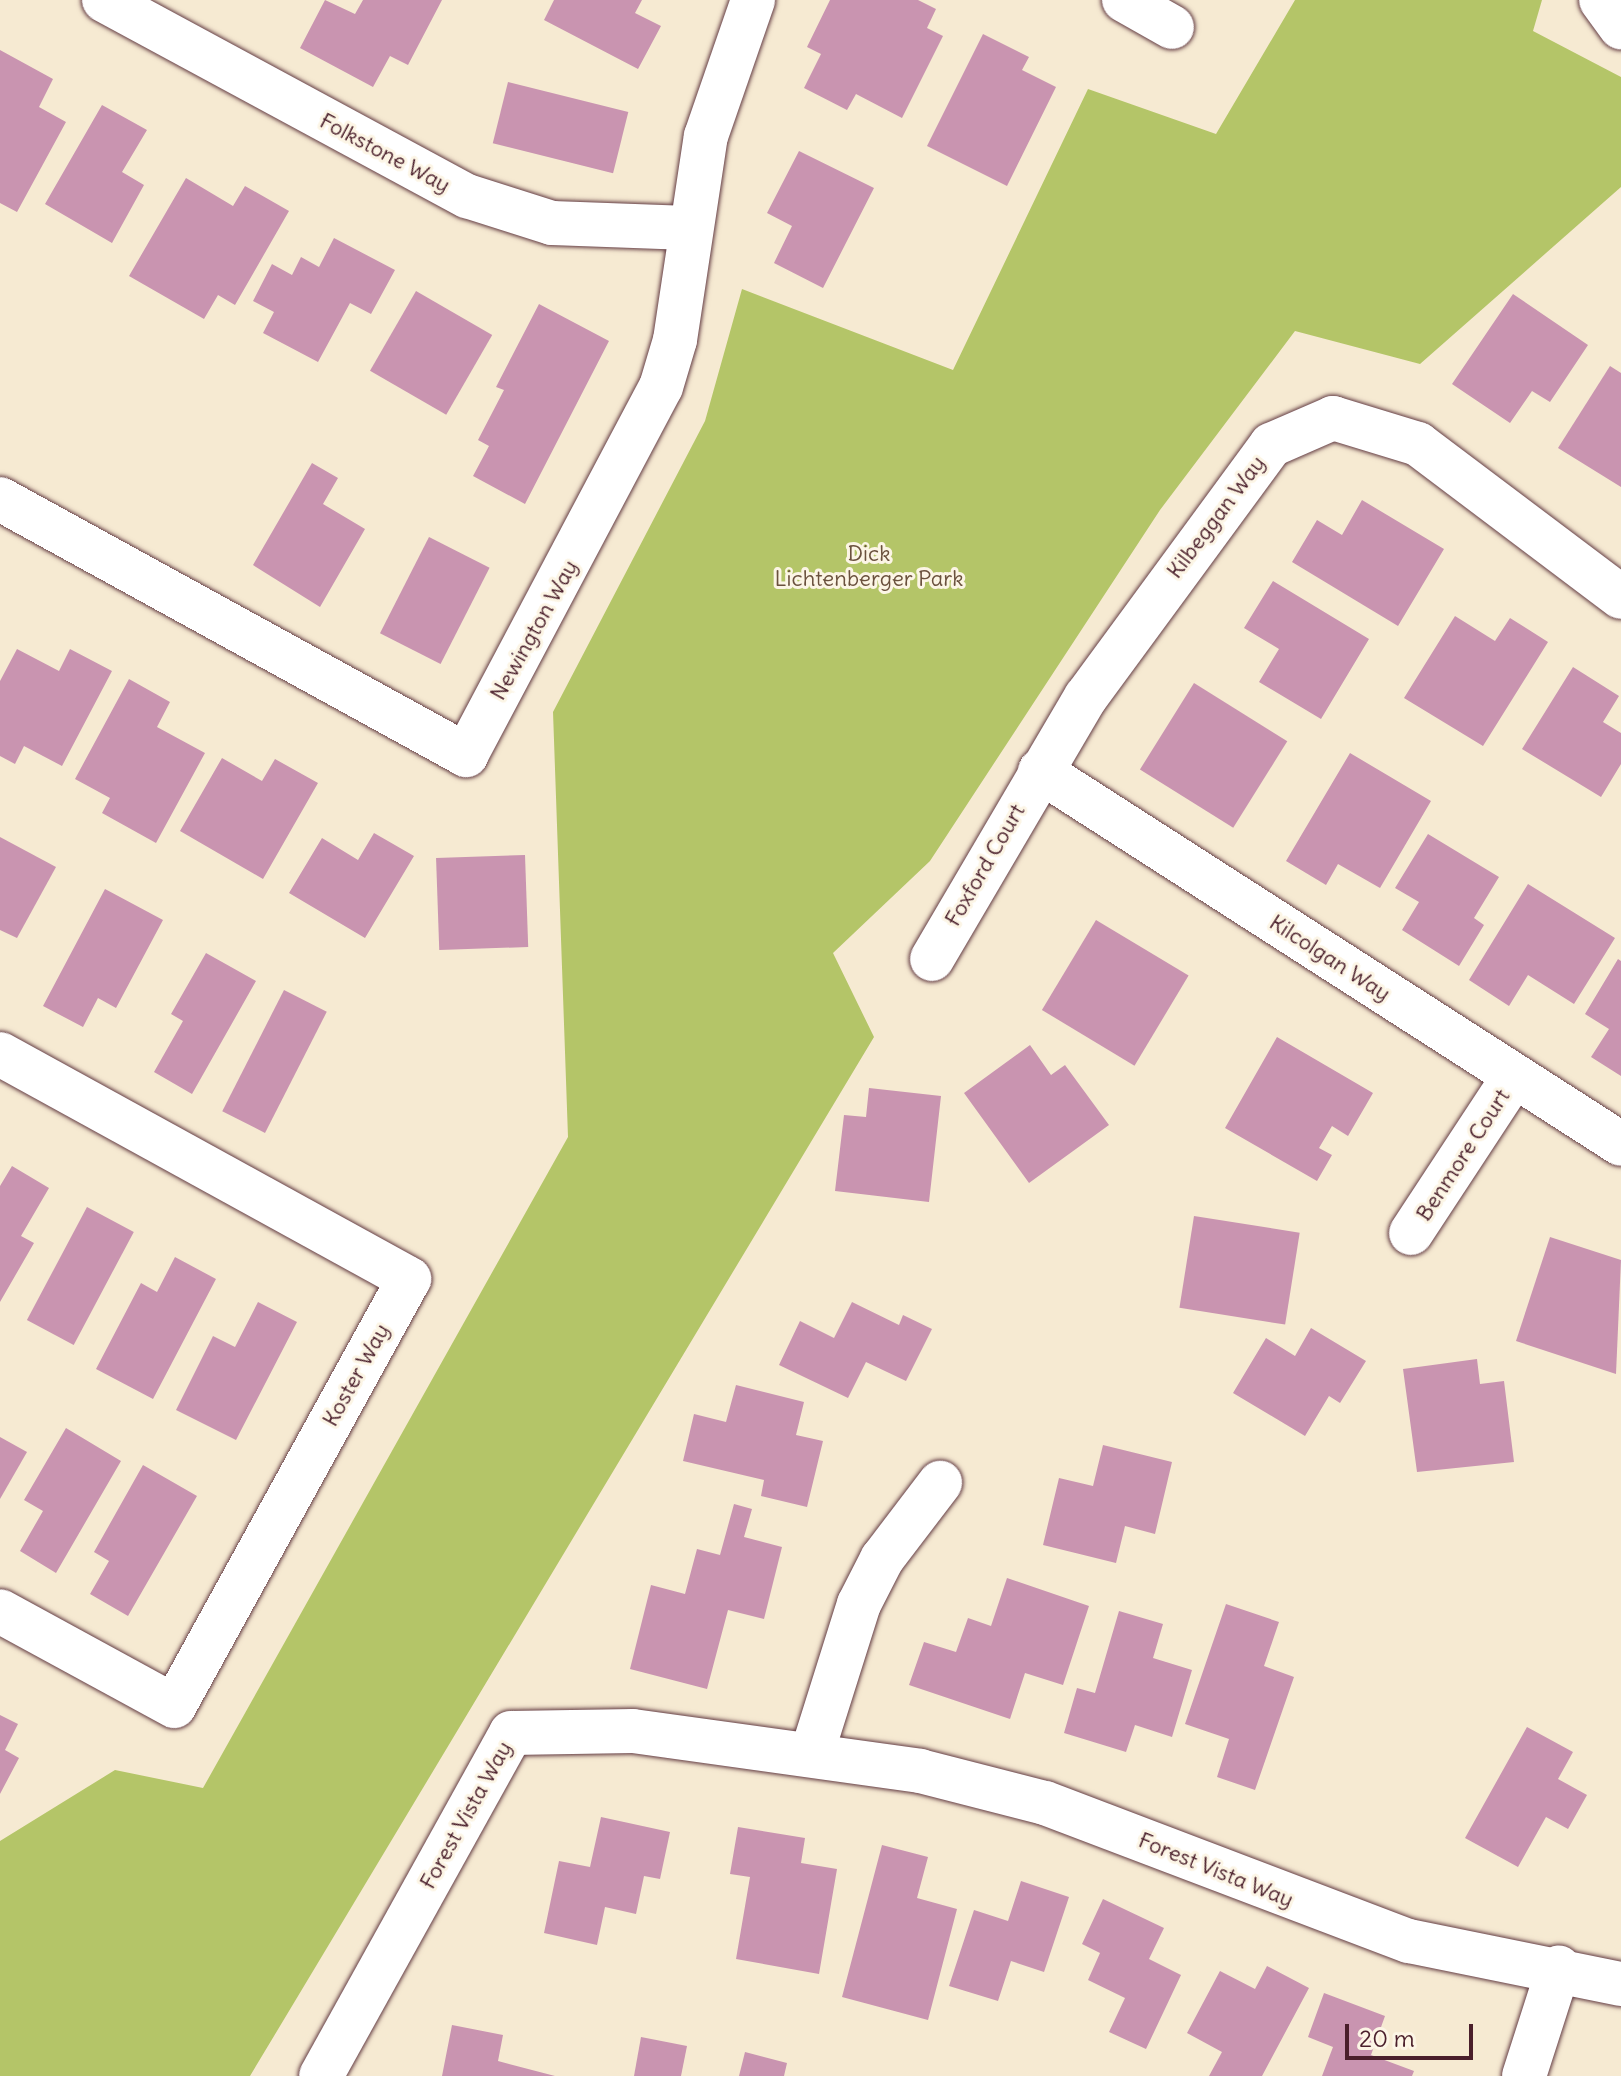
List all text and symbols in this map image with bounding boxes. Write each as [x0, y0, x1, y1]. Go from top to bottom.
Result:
street label: Folkstone Way [315, 108, 455, 198]
street label: Kilbeggan Way [1161, 450, 1271, 584]
park label: Dick Lichtenberger Park [775, 540, 963, 592]
street label: Newington Way [485, 555, 583, 705]
street label: Foxford Court [939, 799, 1031, 931]
street label: Kilcolgan Way [1265, 909, 1395, 1007]
street label: Benmore Court [1411, 1084, 1515, 1226]
street label: Koster Way [317, 1319, 395, 1431]
street label: Forest Vista Way [415, 1737, 517, 1893]
street label: Forest Vista Way [1135, 1827, 1297, 1913]
scale bar [1349, 2008, 1477, 2058]
text: 20 m [1359, 2023, 1415, 2053]

